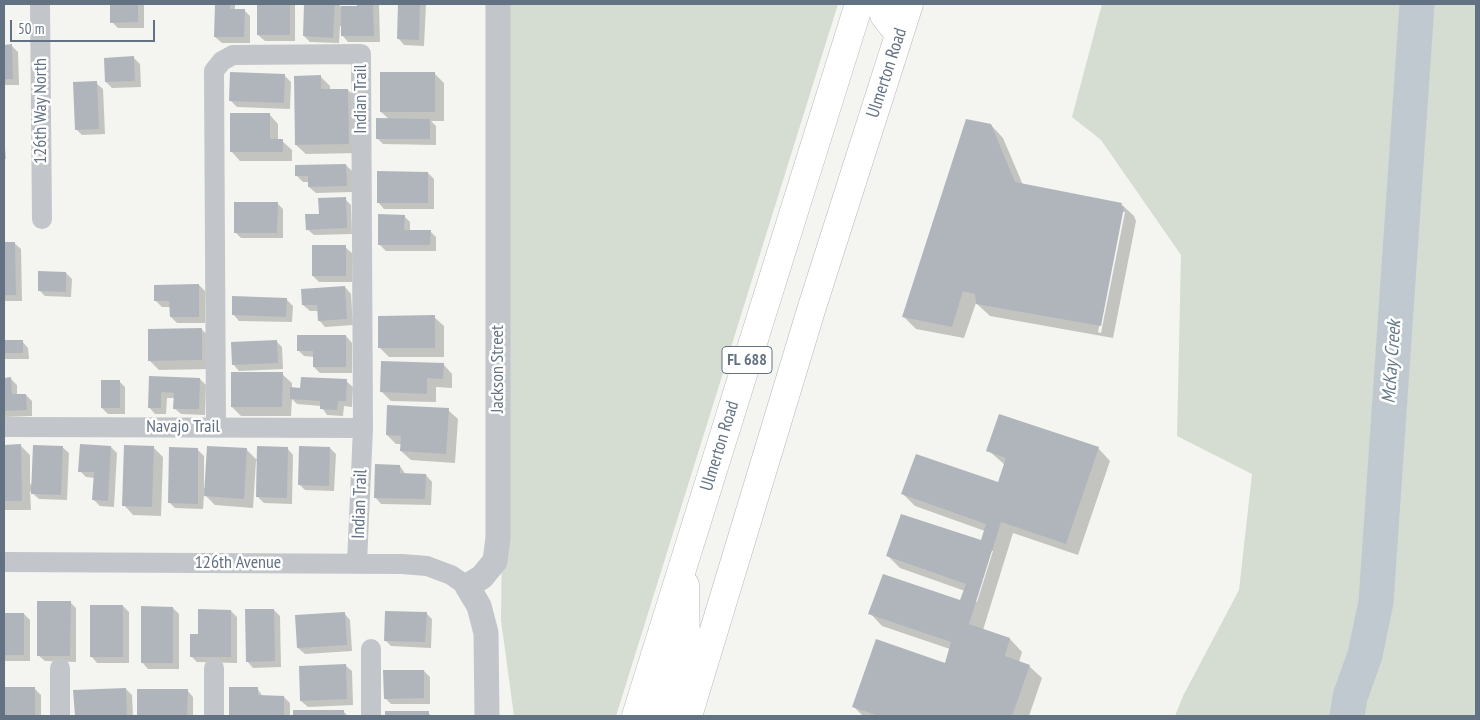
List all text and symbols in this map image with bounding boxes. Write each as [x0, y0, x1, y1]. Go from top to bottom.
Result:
scale bar [12, 10, 158, 42]
text: 50 m [18, 19, 44, 38]
street label: Ulmerton Road [862, 25, 912, 121]
street label: 126th Way North [30, 58, 52, 164]
street label: Indian Trail [350, 64, 372, 134]
water label: McKay Creek [1378, 320, 1406, 404]
street label: Jackson Street [487, 325, 509, 413]
road number: FL 688 [722, 346, 772, 374]
street label: Ulmerton Road [696, 398, 744, 494]
street label: Navajo Trail [146, 416, 220, 438]
street label: Indian Trail [348, 469, 372, 539]
street label: 126th Avenue [195, 552, 281, 574]

